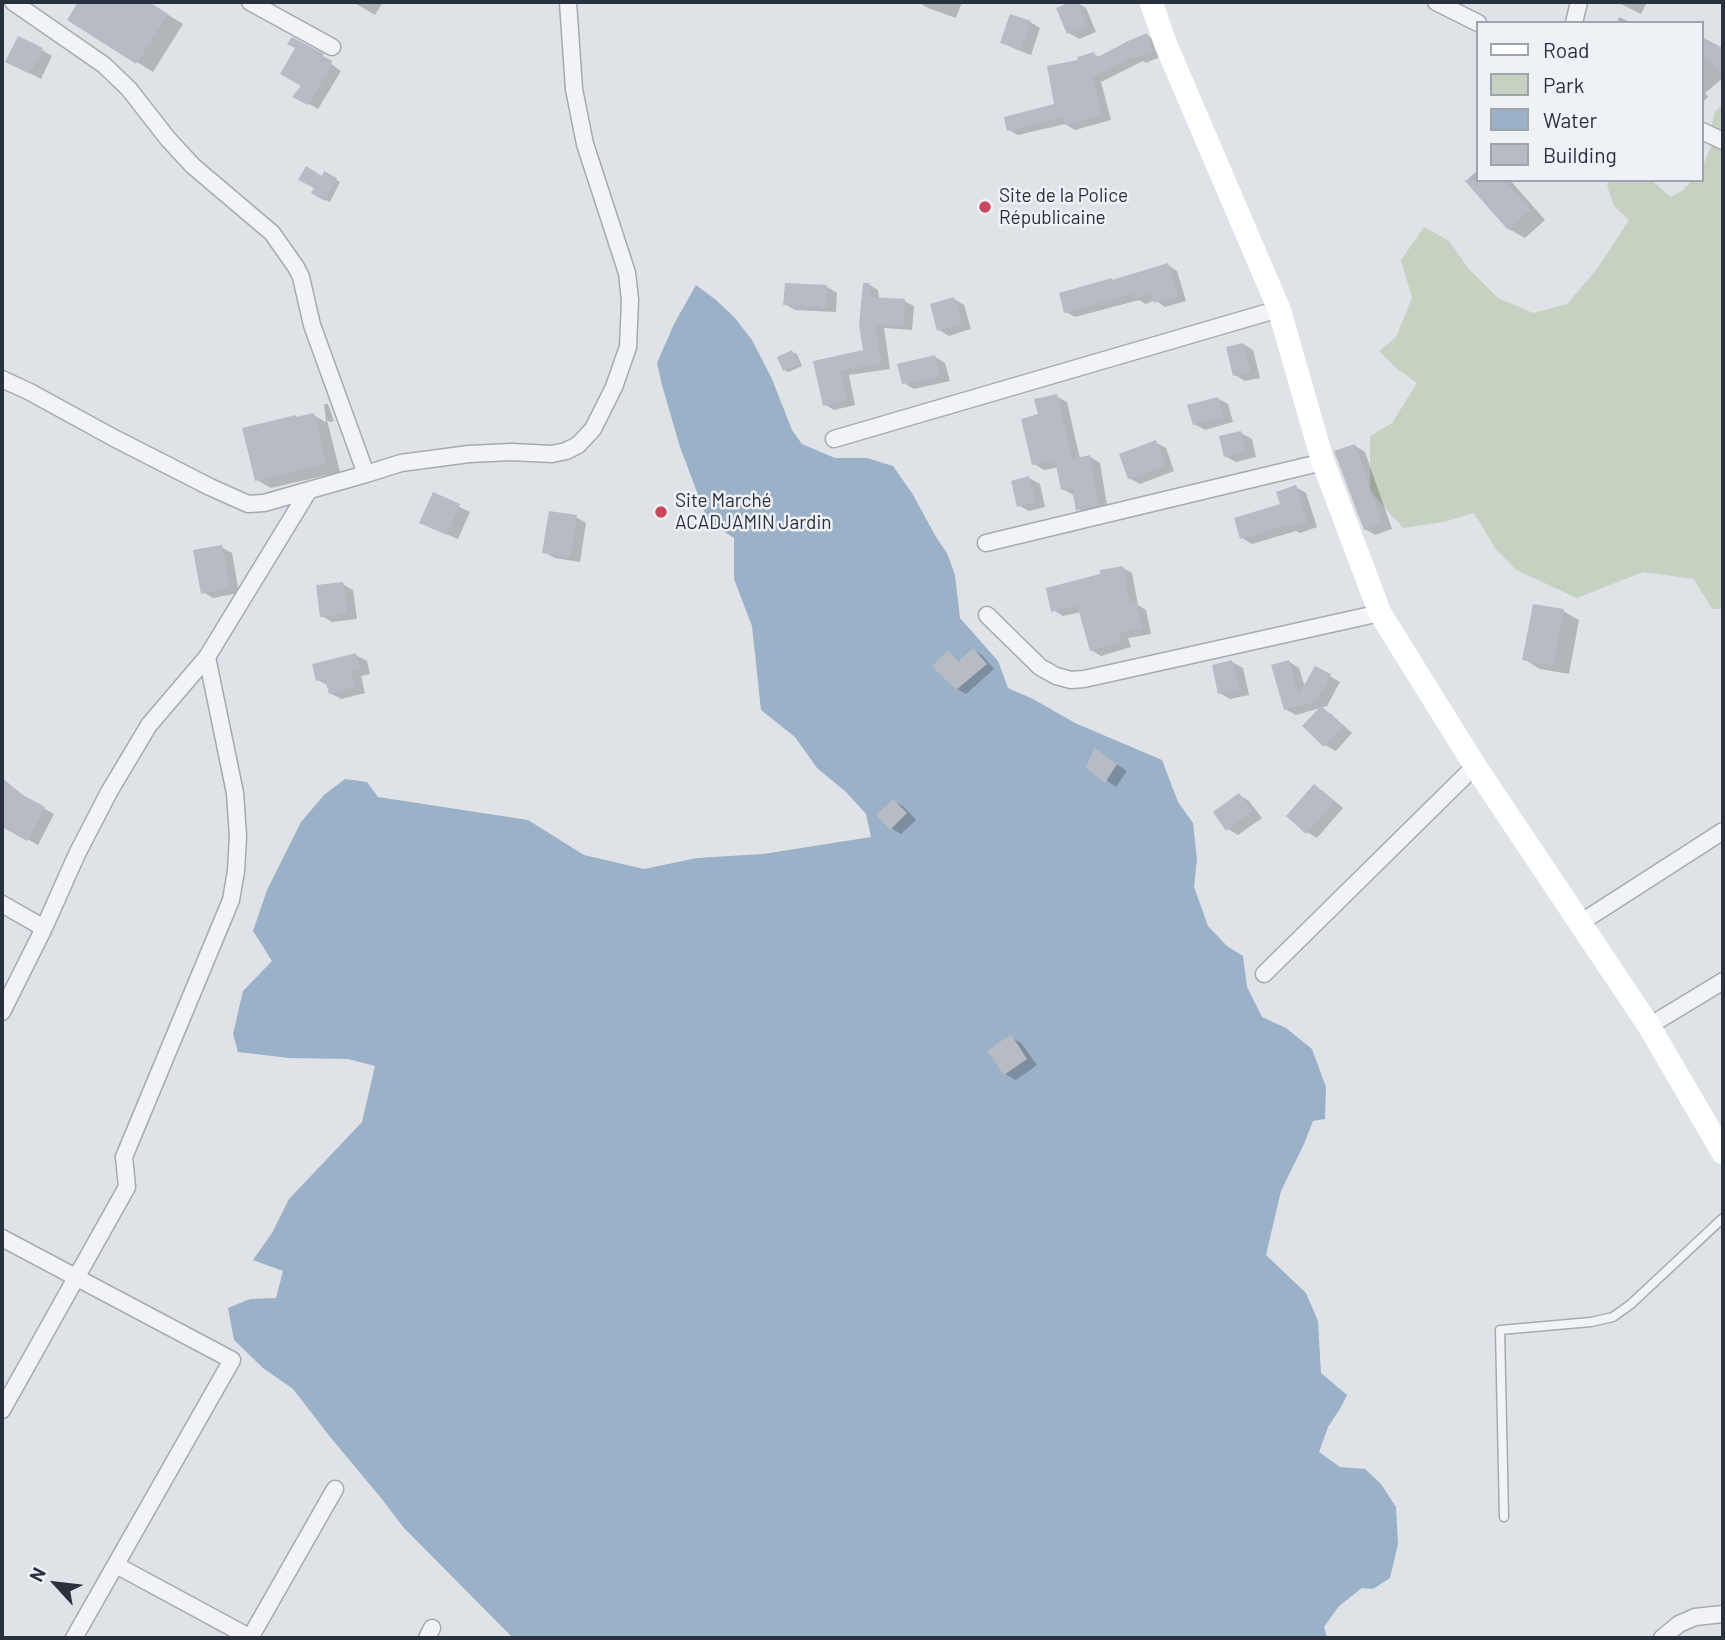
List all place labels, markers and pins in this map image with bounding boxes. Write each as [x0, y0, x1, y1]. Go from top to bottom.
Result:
place label: Site de la Police Républicaine [999, 185, 1128, 229]
marker: Site de la Police Républicaine [977, 199, 993, 215]
place label: Site Marché ACADJAMIN Jardin [675, 490, 832, 534]
marker: Site Marché ACADJAMIN Jardin [653, 504, 669, 520]

